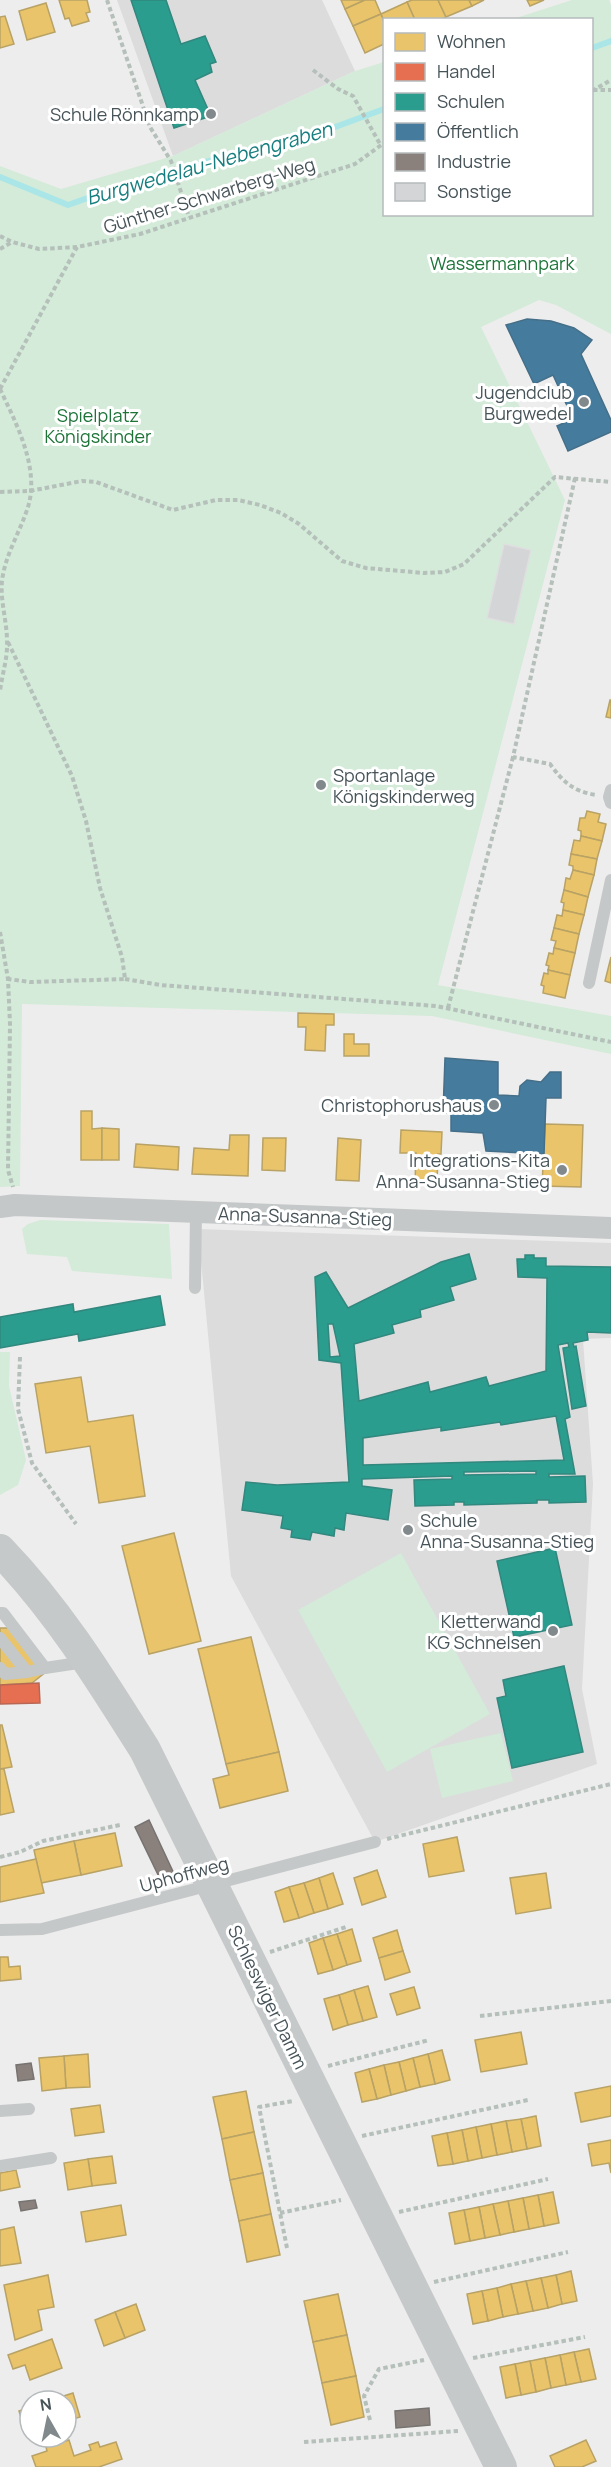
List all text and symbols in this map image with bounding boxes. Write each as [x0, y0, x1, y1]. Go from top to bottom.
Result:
legend [383, 18, 593, 216]
text: Wohnen [437, 29, 506, 53]
text: Handel [437, 59, 495, 83]
text: Schulen [437, 89, 505, 113]
place label: Schule Rönnkamp [50, 102, 199, 126]
marker: Schule Rönnkamp [204, 107, 218, 121]
water label: Burgwedelau-Nebengraben [83, 115, 336, 211]
text: Öffentlich [437, 119, 519, 143]
text: Industrie [437, 149, 511, 173]
street label: Günther-Schwarberg-Weg [100, 151, 318, 239]
text: Sonstige [437, 179, 511, 203]
park label: Wassermannpark [430, 251, 575, 275]
place label: Jugendclub Burgwedel [476, 380, 572, 425]
marker: Jugendclub Burgwedel [577, 395, 591, 409]
park label: Spielplatz Königskinder [44, 403, 152, 448]
place label: Sportanlage Königskinderweg [333, 763, 475, 808]
marker: Sportanlage Königskinderweg [314, 778, 328, 792]
place label: Christophorushaus [321, 1093, 482, 1117]
marker: Christophorushaus [487, 1098, 501, 1112]
place label: Integrations-Kita Anna-Susanna-Stieg [376, 1148, 550, 1193]
marker: Integrations-Kita Anna-Susanna-Stieg [555, 1163, 569, 1177]
street label: Anna-Susanna-Stieg [218, 1201, 392, 1231]
place label: Schule Anna-Susanna-Stieg [420, 1508, 594, 1553]
marker: Schule Anna-Susanna-Stieg [401, 1523, 415, 1537]
place label: Kletterwand KG Schnelsen [427, 1609, 541, 1654]
marker: Kletterwand KG Schnelsen [546, 1624, 560, 1638]
street label: Uphoffweg [137, 1851, 231, 1897]
street label: Schleswiger Damm [223, 1921, 313, 2073]
north arrow [18, 2389, 78, 2449]
text: N [38, 2392, 53, 2416]

